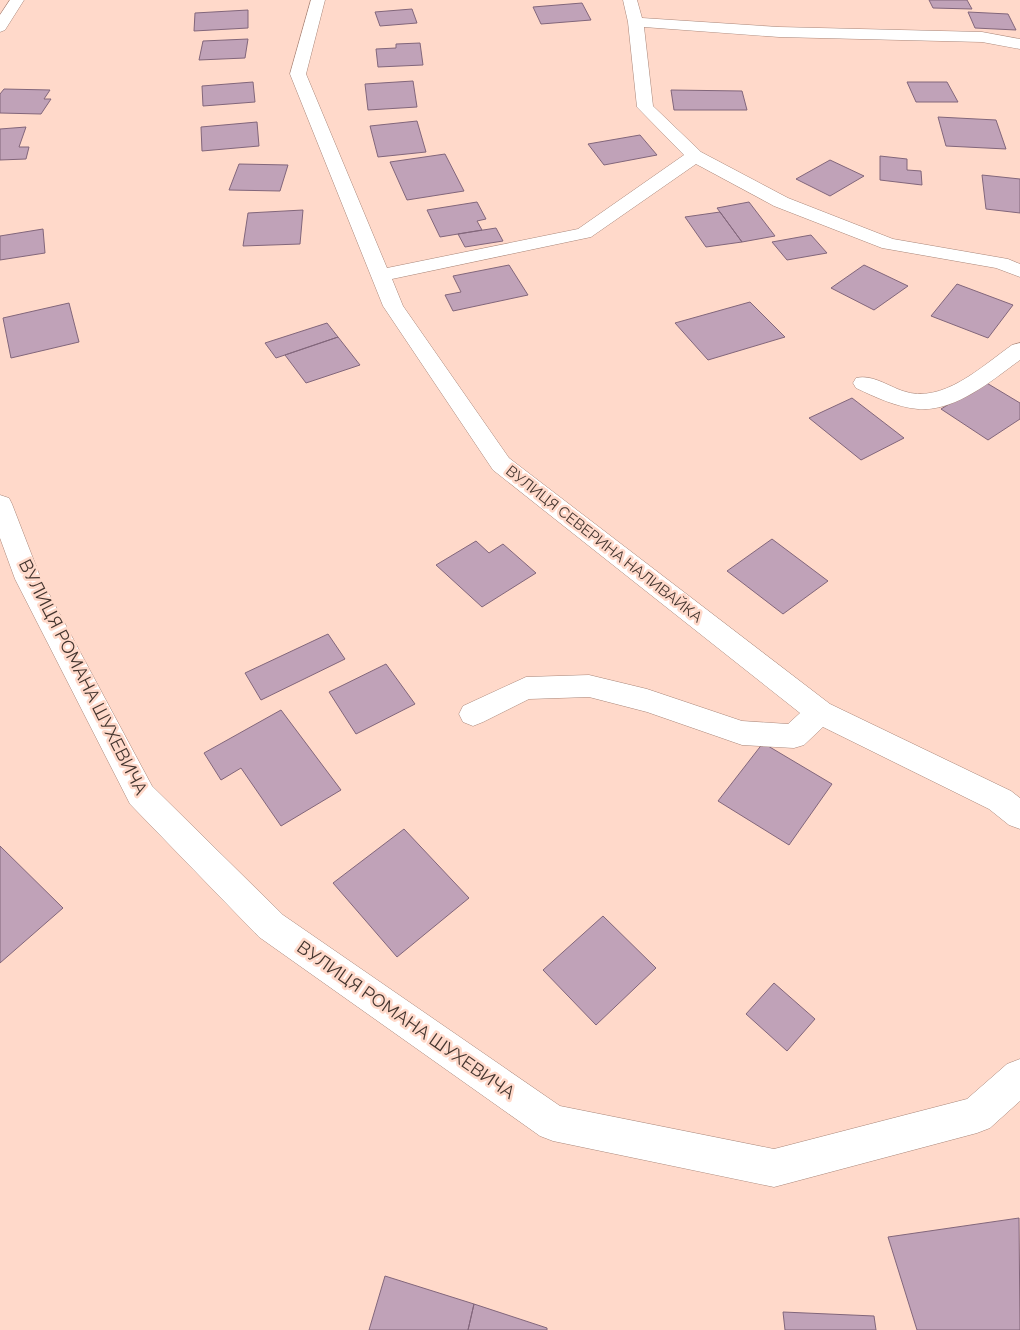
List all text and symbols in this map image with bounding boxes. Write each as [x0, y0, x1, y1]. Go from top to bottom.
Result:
street label: ВУЛИЦЯ СЕВЕРИНА НАЛИВАЙКА [502, 462, 706, 626]
street label: ВУЛИЦЯ РОМАНА ШУХЕВИЧА [15, 556, 152, 798]
street label: ВУЛИЦЯ РОМАНА ШУХЕВИЧА [293, 936, 519, 1103]

